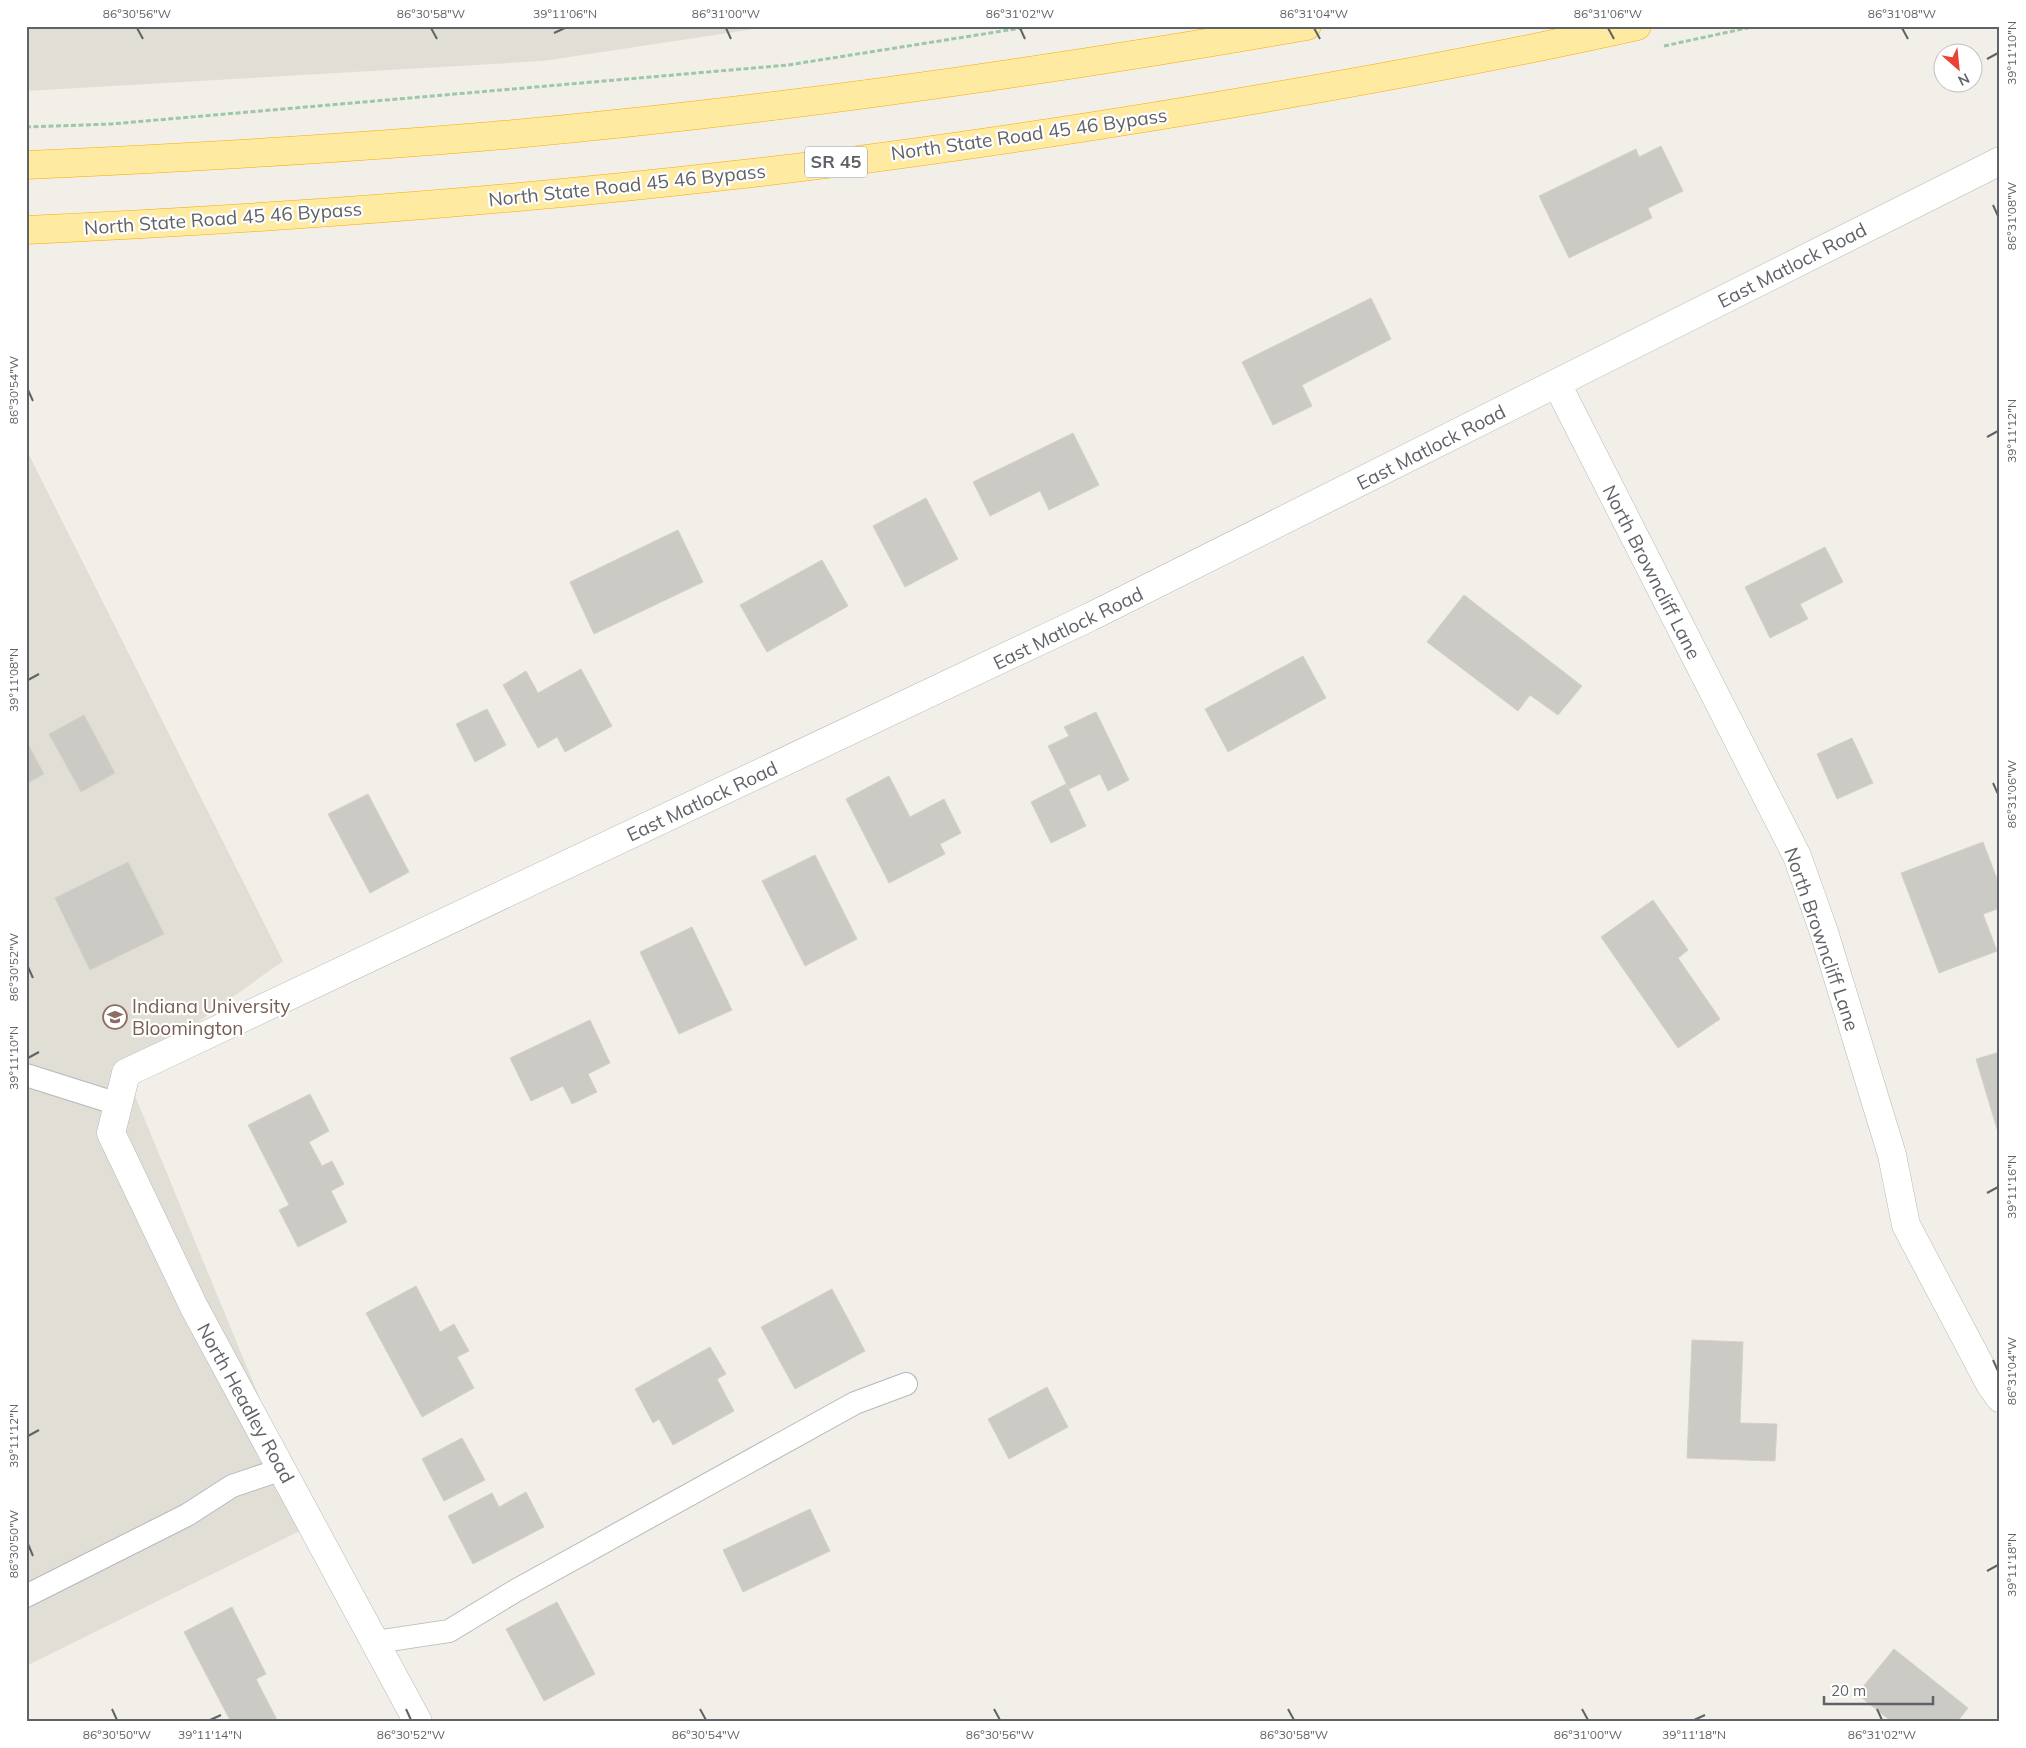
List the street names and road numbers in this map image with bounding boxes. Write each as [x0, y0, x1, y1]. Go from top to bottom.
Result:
street label: North State Road 45 46 Bypass [889, 103, 1169, 165]
road number: SR 45 [805, 146, 867, 178]
street label: North State Road 45 46 Bypass [487, 159, 767, 211]
street label: North State Road 45 46 Bypass [83, 196, 363, 240]
street label: East Matlock Road [1714, 217, 1870, 313]
street label: East Matlock Road [1353, 399, 1509, 495]
street label: North Browncliff Lane [1598, 481, 1706, 663]
street label: East Matlock Road [989, 581, 1147, 675]
street label: East Matlock Road [623, 756, 781, 846]
street label: North Browncliff Lane [1779, 844, 1865, 1034]
street label: North Headley Road [192, 1319, 300, 1487]

